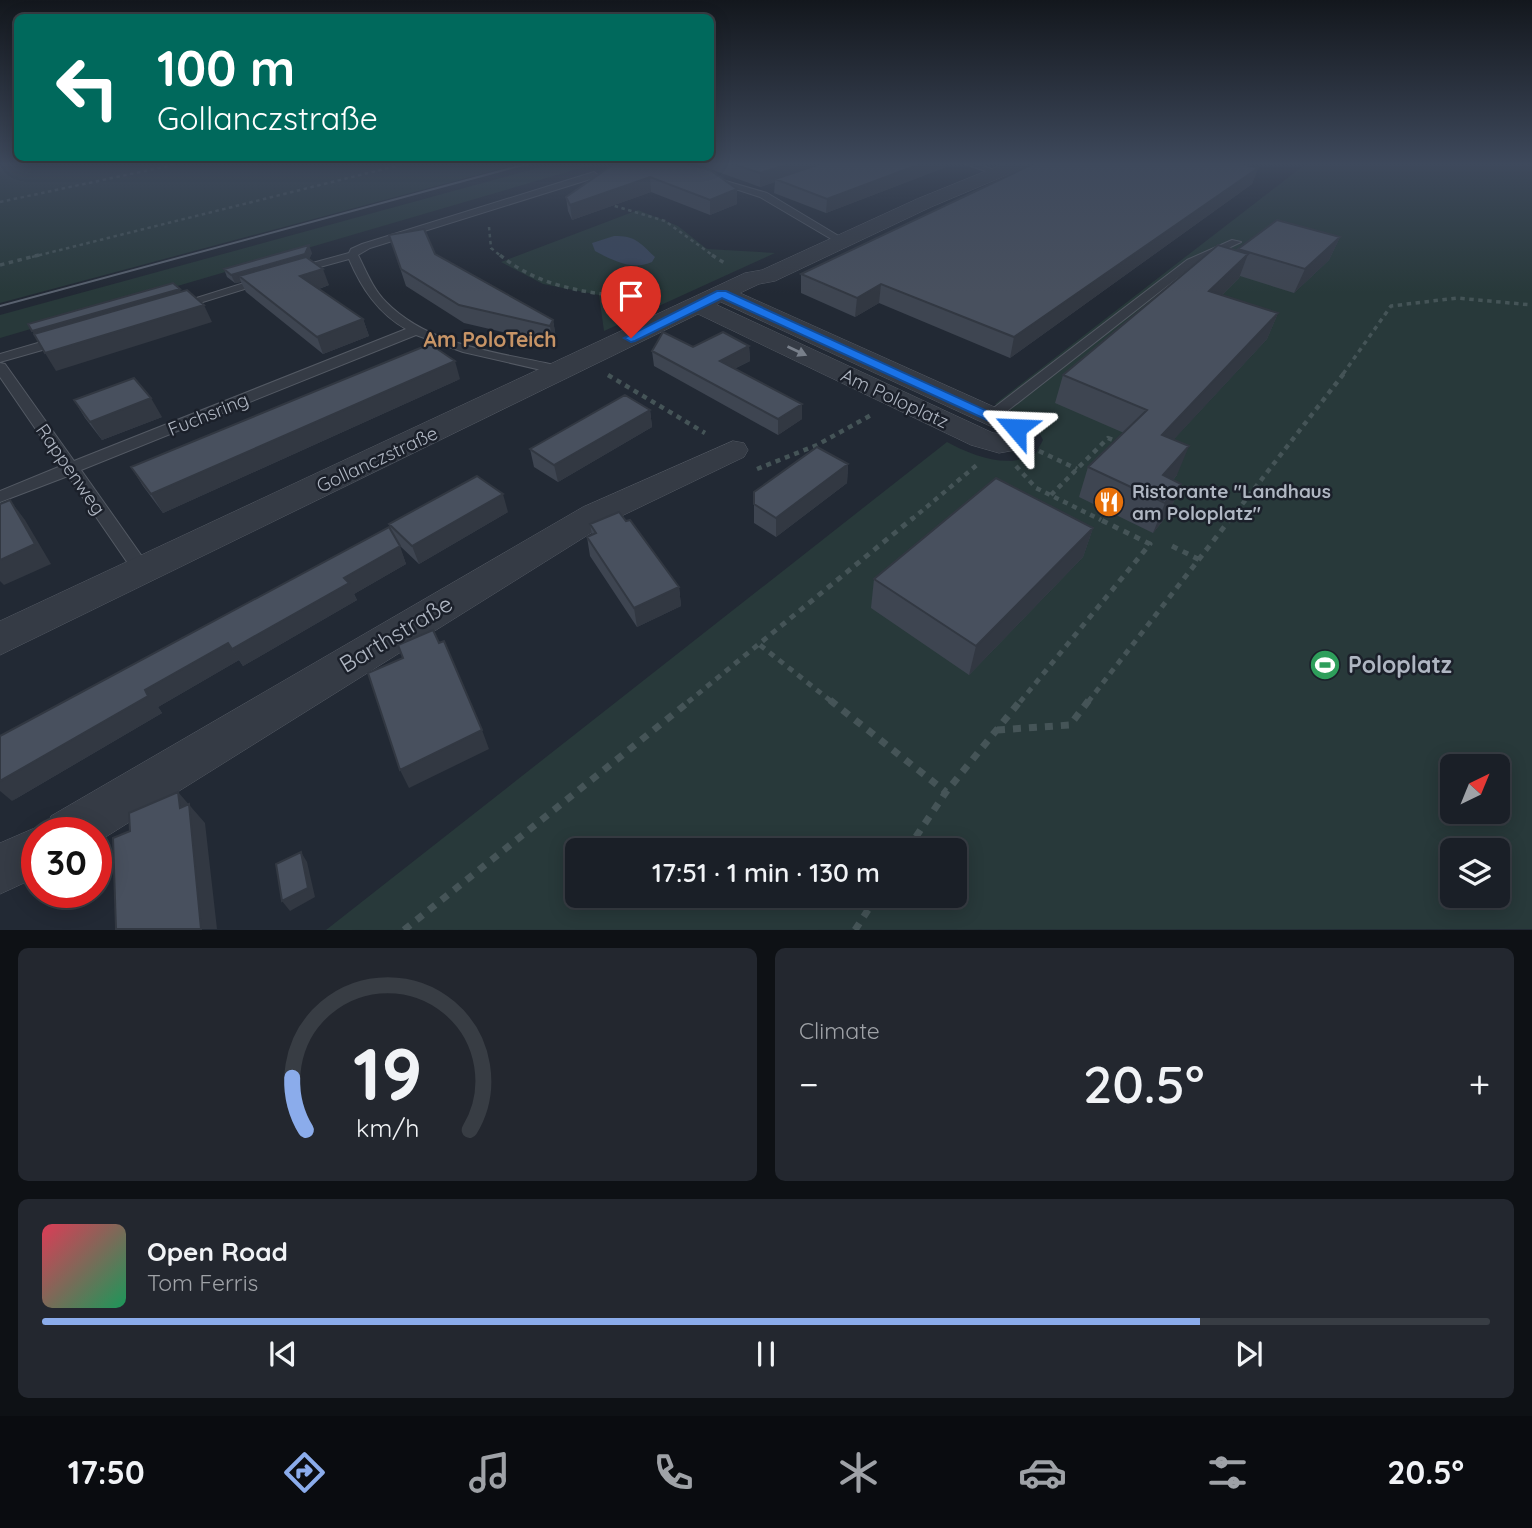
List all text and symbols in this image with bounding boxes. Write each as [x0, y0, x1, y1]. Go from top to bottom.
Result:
text: 100 m [157, 37, 295, 98]
icon: left [42, 42, 133, 133]
text: Gollanczstraße [157, 98, 378, 138]
pin [601, 266, 661, 338]
icon: arrive [612, 277, 650, 315]
district label: Am PoloTeich [424, 326, 556, 352]
one-way arrow [787, 346, 807, 357]
street label: Am Poloplatz [837, 363, 953, 433]
street label: Fuchsring [164, 387, 252, 441]
position arrow [979, 391, 1053, 465]
street label: Rappenweg [31, 419, 111, 519]
street label: Gollanczstraße [313, 420, 441, 498]
place label: Ristorante "Landhaus am Poloplatz" [1132, 479, 1331, 525]
restaurant icon: Ristorante "Landhaus am Poloplatz" [1092, 485, 1126, 519]
street label: Barthstraße [334, 589, 458, 679]
sports icon: Poloplatz [1308, 648, 1342, 682]
place label: Poloplatz [1348, 650, 1452, 679]
north arrow [1440, 754, 1510, 824]
map controls [1440, 754, 1510, 908]
speed limit sign: 30 [21, 817, 112, 908]
button: layers [1440, 838, 1510, 908]
text: 17:51 · 1 min · 130 m [652, 856, 880, 889]
text: Climate [799, 1016, 880, 1045]
text: 19 [353, 1028, 422, 1119]
text: 20.5° [1083, 1051, 1204, 1116]
text: − [799, 1060, 819, 1108]
text: + [1469, 1060, 1490, 1108]
text: km/h [356, 1112, 419, 1143]
text: Open Road [147, 1235, 288, 1268]
text: Tom Ferris [147, 1268, 258, 1297]
icon: previous [264, 1335, 302, 1373]
icon: pause [747, 1335, 785, 1373]
icon: next [1230, 1335, 1268, 1373]
icon: directions [280, 1448, 329, 1497]
icon: music [465, 1448, 514, 1497]
icon: phone [649, 1448, 698, 1497]
icon: climate [834, 1448, 883, 1497]
icon: car [1018, 1448, 1067, 1497]
icon: filters [1203, 1448, 1252, 1497]
text: 17:50 [68, 1452, 145, 1492]
text: 20.5° [1387, 1452, 1464, 1492]

